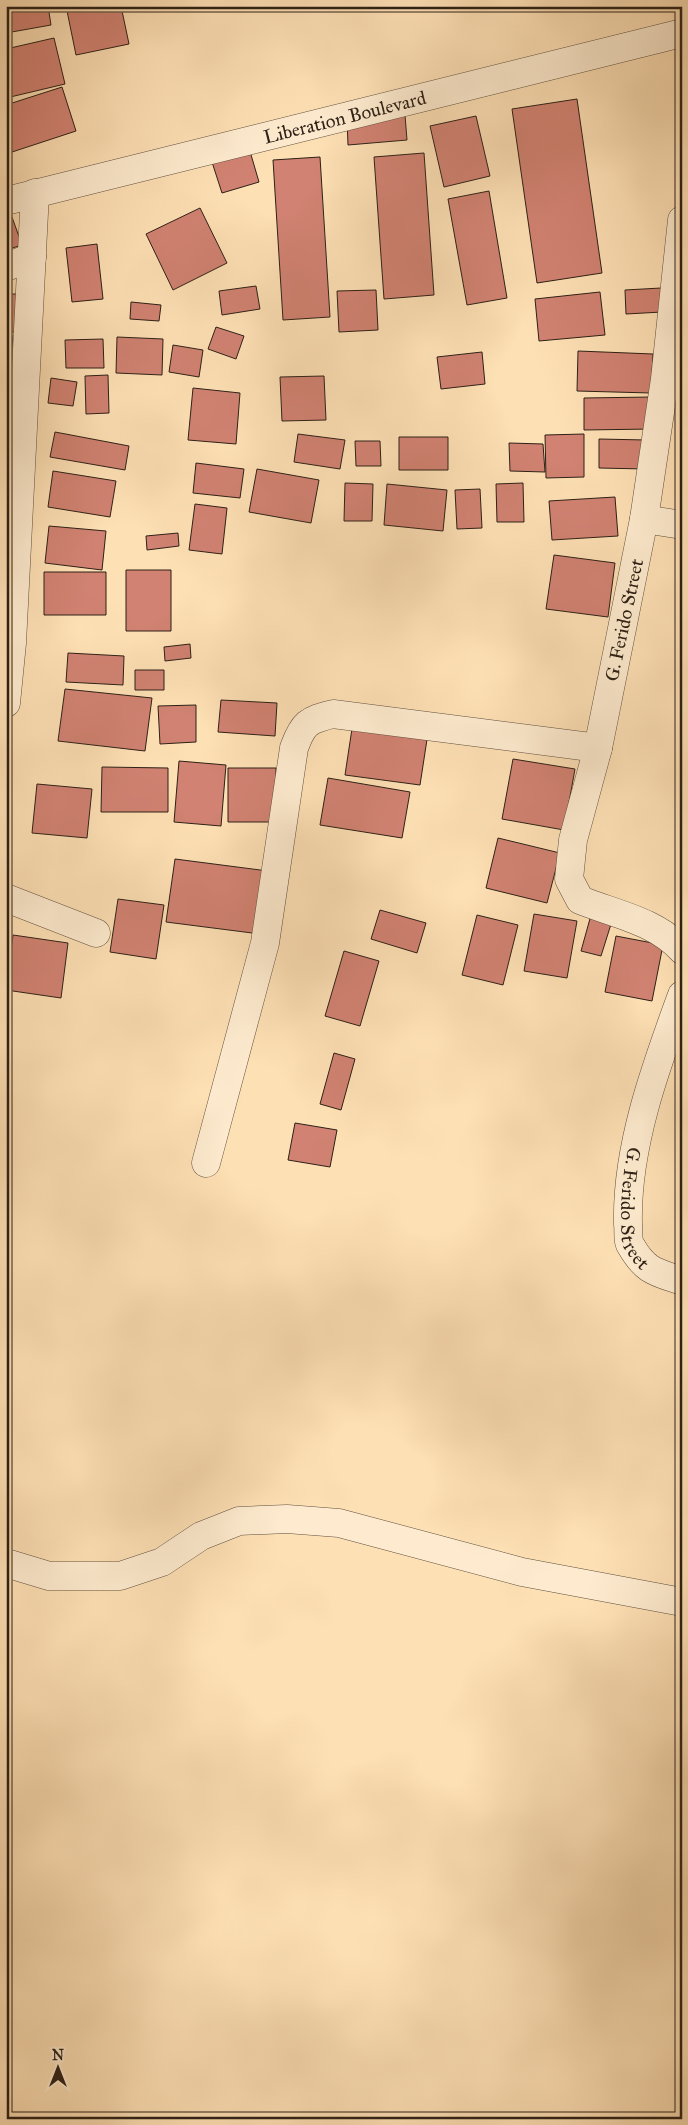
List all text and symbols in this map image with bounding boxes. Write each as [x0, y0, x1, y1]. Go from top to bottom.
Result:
street label: Liberation Boulevard [261, 85, 429, 148]
street label: G. Ferido Street [600, 556, 648, 683]
street label: G. Ferido Street [616, 1145, 655, 1274]
north arrow [32, 2042, 82, 2092]
text: N [52, 2047, 64, 2064]

